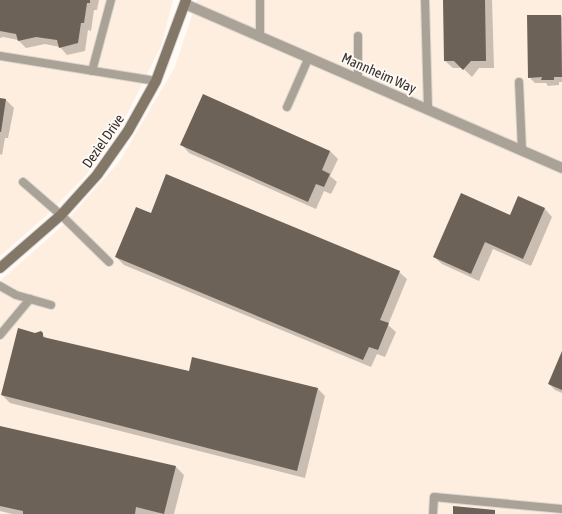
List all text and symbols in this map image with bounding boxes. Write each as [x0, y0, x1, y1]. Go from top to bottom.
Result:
street label: Mannheim Way [339, 49, 419, 97]
street label: Deziel Drive [79, 111, 127, 171]

